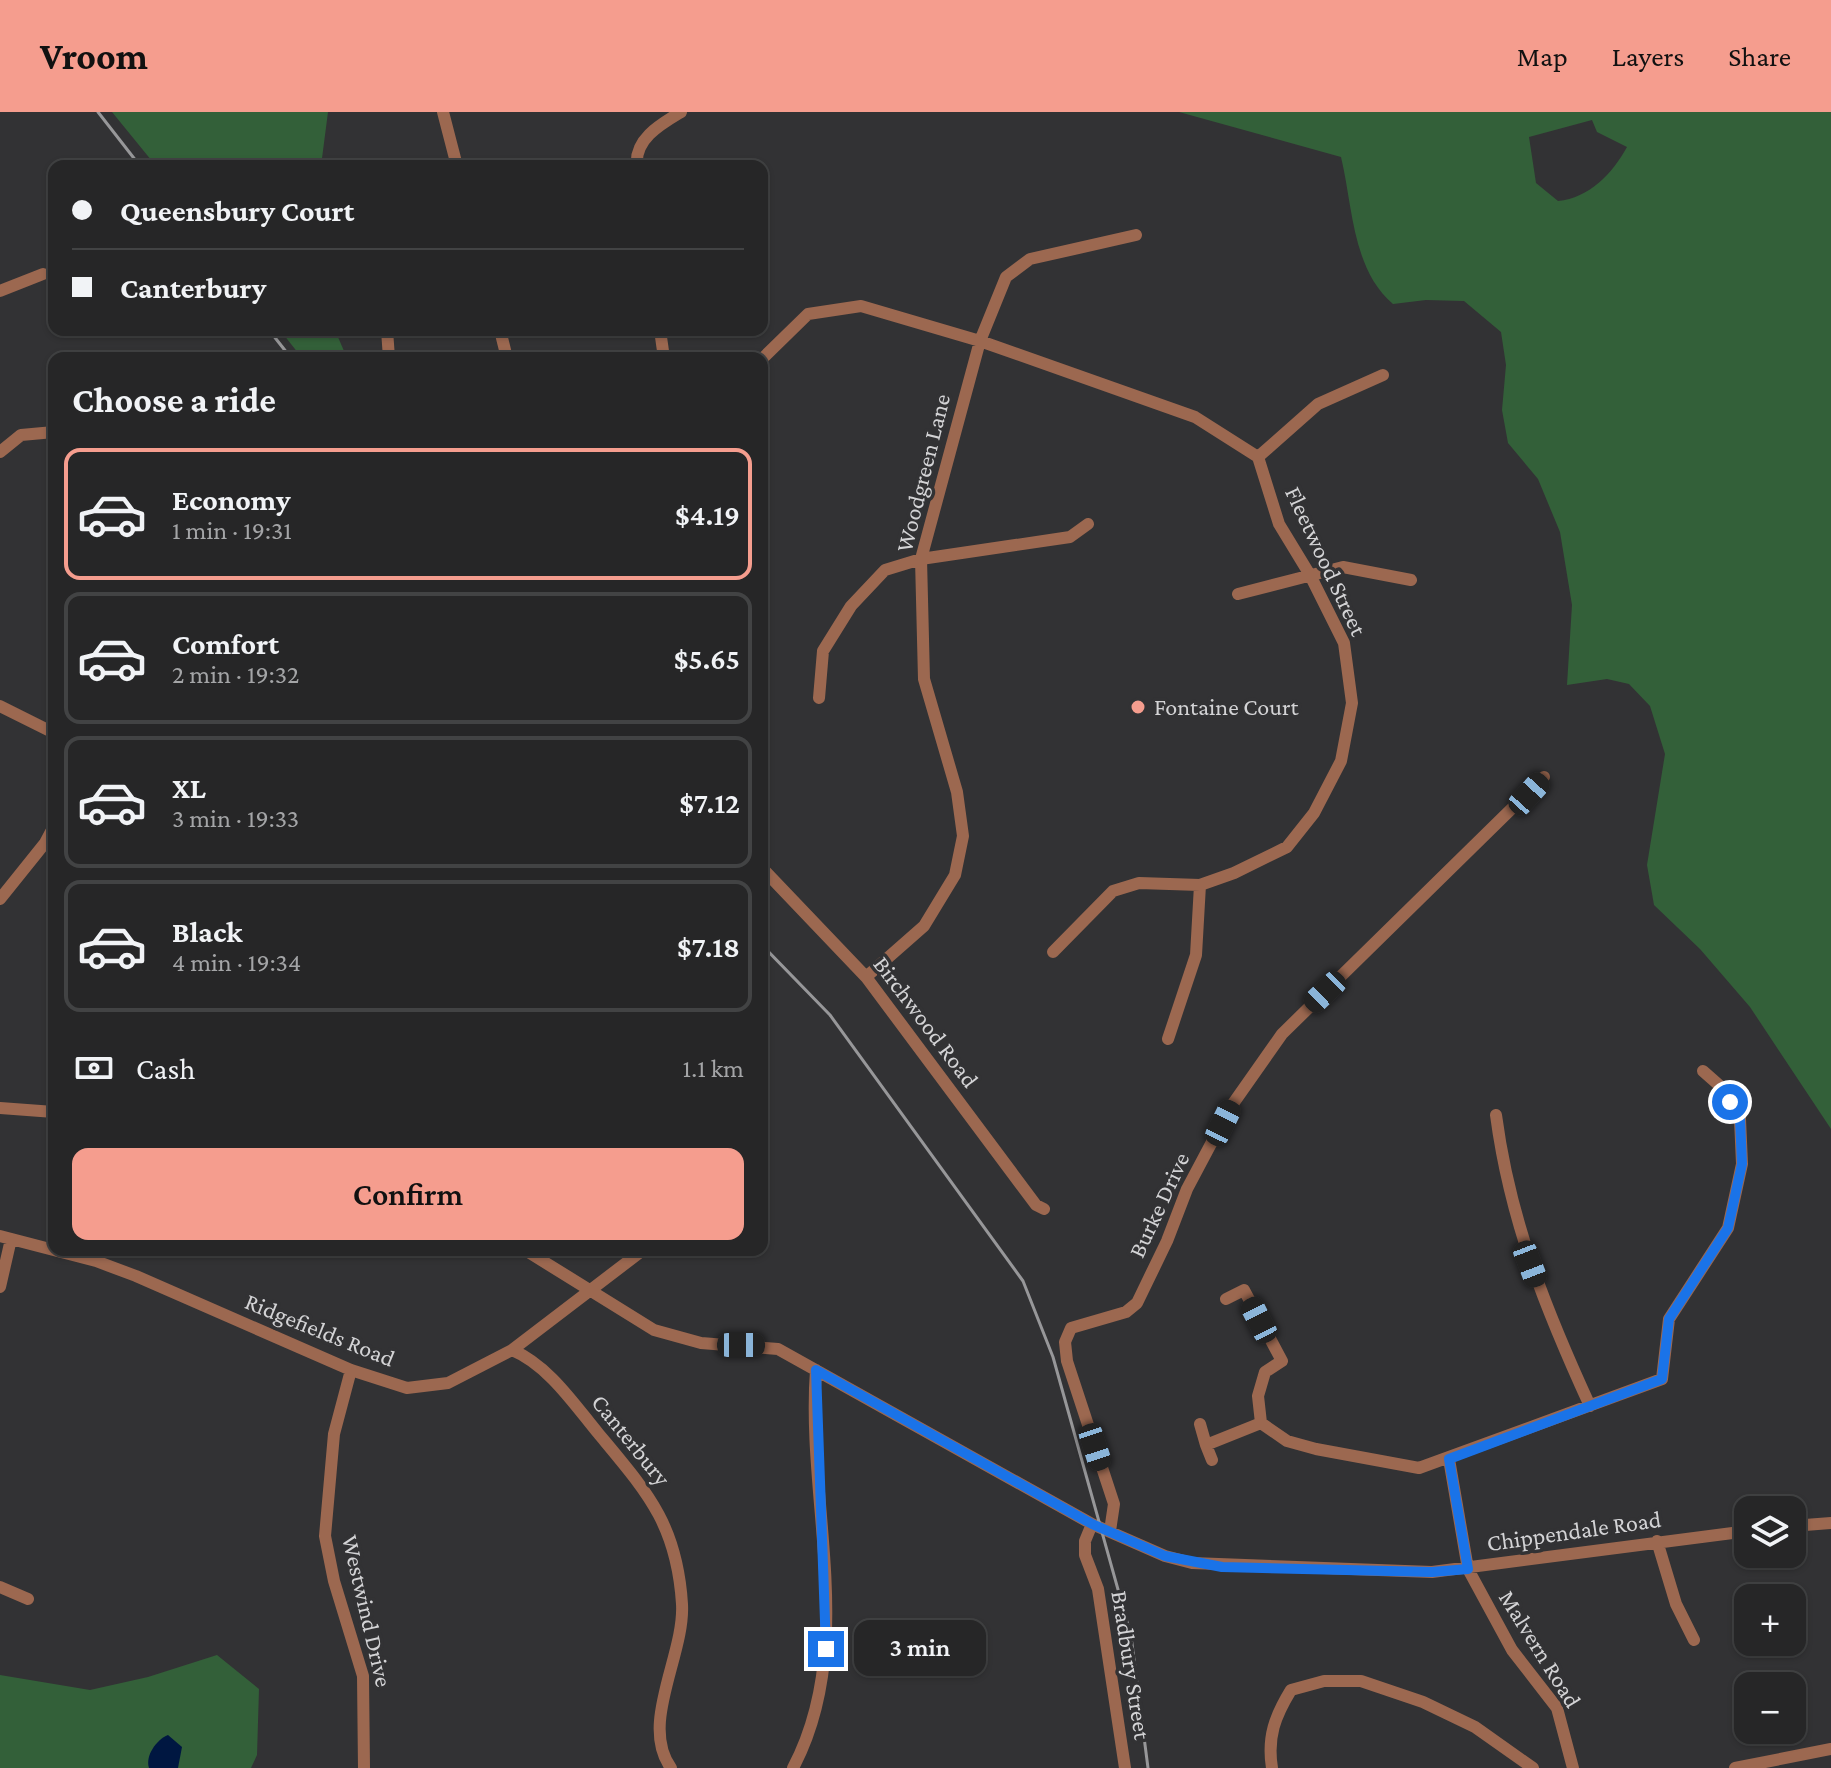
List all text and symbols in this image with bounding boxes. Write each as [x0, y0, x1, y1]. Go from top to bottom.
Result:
text: Vroom [40, 35, 148, 77]
text: Map [1517, 41, 1568, 72]
text: Layers [1612, 41, 1684, 72]
text: Share [1728, 41, 1791, 72]
text: Queensbury Court [120, 194, 354, 227]
text: Canterbury [120, 271, 266, 304]
text: Choose a ride [72, 380, 276, 420]
street label: Woodgreen Lane [890, 391, 955, 555]
icon: car [76, 478, 148, 550]
street label: Fleetwood Street [1280, 482, 1373, 641]
text: Economy [172, 483, 291, 516]
text: $4.19 [675, 498, 740, 531]
text: 1 min · 19:31 [172, 516, 292, 545]
icon: car [76, 622, 148, 694]
text: Comfort [172, 627, 279, 660]
text: $5.65 [674, 642, 740, 675]
text: 2 min · 19:32 [172, 660, 299, 689]
place label: Fontaine Court [1154, 693, 1299, 720]
marker: Fontaine Court [1129, 698, 1147, 716]
icon: car [76, 766, 148, 838]
car [1504, 768, 1554, 820]
text: XL [172, 771, 206, 804]
text: $7.12 [679, 786, 740, 819]
text: 3 min · 19:33 [172, 804, 299, 833]
icon: car [76, 910, 148, 982]
text: Black [172, 915, 243, 948]
text: $7.18 [677, 930, 740, 963]
text: 4 min · 19:34 [172, 948, 301, 977]
street label: Birchwood Road [868, 951, 985, 1093]
car [1299, 967, 1351, 1017]
icon: cash [72, 1046, 116, 1090]
text: Cash [136, 1052, 195, 1085]
text: 1.1 km [683, 1054, 744, 1083]
route start [1712, 1084, 1748, 1120]
car [1202, 1096, 1244, 1150]
button: Confirm [72, 1148, 744, 1240]
street label: Burke Drive [1122, 1148, 1195, 1262]
car [1510, 1237, 1550, 1291]
street label: Ridgefields Road [241, 1287, 399, 1372]
car [1237, 1293, 1281, 1347]
car [717, 1333, 765, 1357]
street label: Canterbury [586, 1389, 677, 1491]
car [1076, 1420, 1114, 1474]
map controls [1734, 1496, 1806, 1744]
button: layers [1734, 1496, 1806, 1568]
street label: Chippendale Road [1485, 1505, 1663, 1556]
street label: Westwind Drive [337, 1532, 398, 1689]
button: + [1734, 1584, 1806, 1656]
street label: Malvern Road [1494, 1585, 1587, 1713]
street label: Bradbury Street [1106, 1589, 1157, 1742]
callout: 3 min [854, 1621, 986, 1677]
route end [808, 1631, 844, 1667]
text: 3 min [890, 1633, 950, 1662]
button: − [1734, 1672, 1806, 1744]

